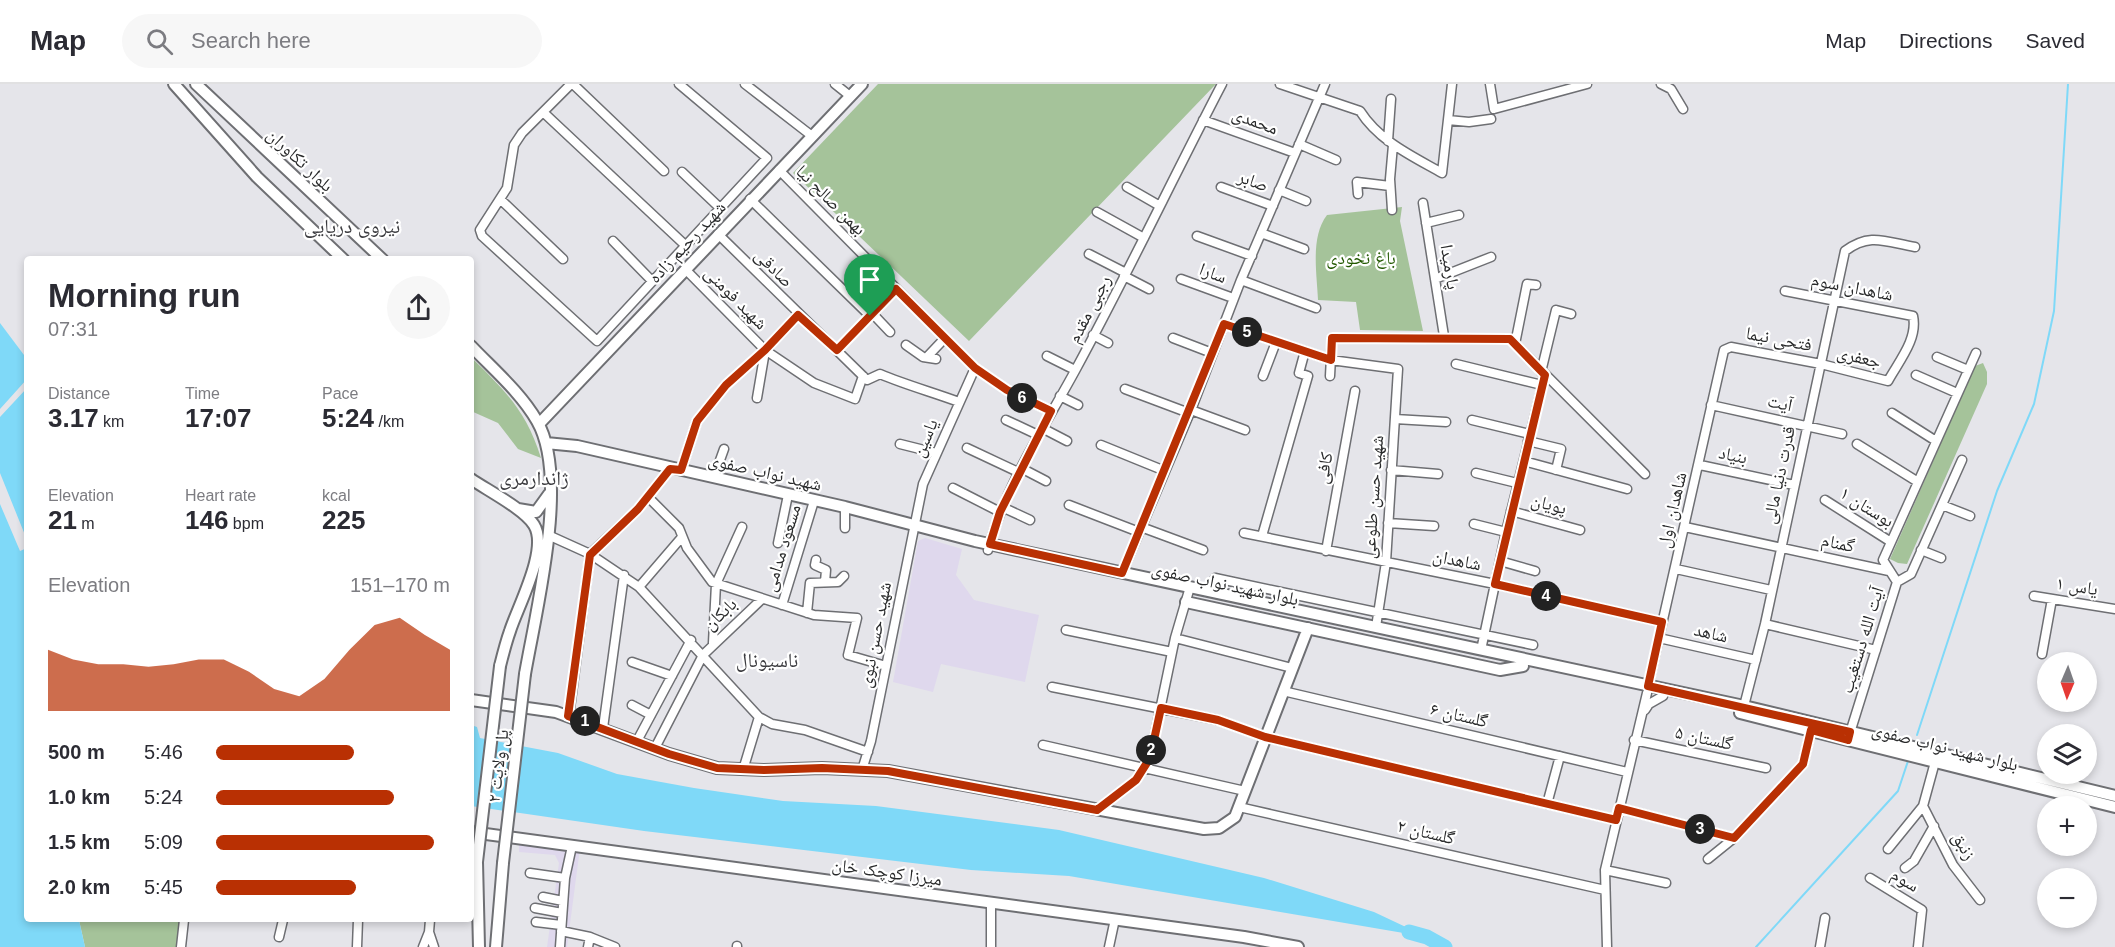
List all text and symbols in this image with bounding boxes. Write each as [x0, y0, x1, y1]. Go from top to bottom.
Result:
search box [122, 14, 542, 68]
text: Map [30, 25, 86, 56]
icon: search [143, 25, 176, 58]
text: Search here [191, 28, 311, 53]
text: Map [1825, 29, 1866, 52]
text: Directions [1899, 29, 1992, 52]
text: Saved [2025, 29, 2085, 52]
street label: محمدی [1229, 104, 1281, 139]
street label: بلوار تکاوران [262, 124, 337, 196]
street label: بهمن صالح نیا [791, 161, 870, 240]
street label: صابر [1234, 166, 1271, 196]
street label: شهید رحیم زاده [644, 197, 731, 288]
district label: نیروی دریایی [304, 215, 400, 238]
street label: پارمیدا [1435, 243, 1463, 291]
street label: صادقی [750, 245, 797, 292]
park label: باغ نخودی [1326, 248, 1396, 269]
pin [844, 254, 895, 316]
street label: سارا [1197, 259, 1229, 287]
street label: شهید فومنی [700, 262, 772, 334]
icon: arrive [853, 263, 886, 296]
street label: شاهدان سوم [1809, 269, 1895, 307]
street label: رجبی مقدم [1063, 272, 1116, 347]
button: share [387, 276, 450, 339]
text: Morning run [48, 277, 240, 314]
pin: 5 [1232, 317, 1262, 347]
text: 07:31 [48, 318, 98, 340]
text: 5 [1243, 323, 1251, 340]
street label: فتحی نیما [1744, 323, 1814, 356]
street label: جعفری [1835, 342, 1883, 373]
pin: 6 [1007, 383, 1037, 413]
text: Distance [48, 385, 110, 402]
text: Time [185, 385, 220, 402]
text: Pace [322, 385, 358, 402]
text: 6 [1018, 389, 1026, 406]
street label: آیت [1766, 391, 1795, 416]
text: 3.17 [48, 403, 99, 433]
text: 17:07 [185, 403, 252, 433]
text: 5:24 [322, 403, 374, 433]
text: km [99, 413, 124, 430]
text: /km [374, 413, 404, 430]
street label: یاسین [908, 416, 943, 461]
street label: قدرت دنیا مالی [1759, 424, 1800, 526]
street label: شهید حسن طلوعی [1359, 435, 1388, 560]
street label: بنیاد [1717, 442, 1749, 468]
street label: شهید نواب صفوی [706, 449, 824, 496]
street label: کافی [1311, 450, 1338, 486]
district label: ژاندارمری [499, 467, 569, 490]
street label: شاهدان اول [1654, 470, 1691, 550]
street label: بوستان ۱ [1836, 483, 1898, 532]
text: Elevation [48, 487, 114, 504]
text: Heart rate [185, 487, 256, 504]
text: kcal [322, 487, 350, 504]
street label: پویان [1529, 490, 1569, 519]
street label: مسعود مدامی [759, 502, 806, 594]
text: 21 [48, 505, 77, 535]
text: 146 [185, 505, 228, 535]
text: 225 [322, 505, 365, 535]
text: m [77, 515, 95, 532]
text: bpm [228, 515, 264, 532]
street label: گمنام [1819, 530, 1857, 558]
street label: شاهدان [1431, 546, 1483, 575]
street label: بلوار شهید نواب صفوی [1149, 559, 1300, 610]
street label: یاس ۱ [2055, 573, 2099, 600]
text: Elevation [48, 574, 130, 596]
text: 151–170 m [350, 574, 450, 596]
street label: شهید حسن نبوی [855, 580, 896, 690]
pin: 4 [1531, 581, 1561, 611]
street label: آیت الله دستغیب [1836, 584, 1888, 696]
text: 4 [1542, 587, 1550, 604]
street label: بابکان [699, 594, 741, 635]
street label: شاهد [1692, 619, 1730, 647]
district label: ناسیونال [736, 649, 798, 672]
north arrow [2037, 652, 2097, 712]
map controls [2037, 652, 2097, 928]
street label: گلستان ۶ [1428, 699, 1490, 732]
pin: 1 [570, 706, 600, 736]
text: 1 [581, 712, 589, 729]
street label: بلوار شهید نواب صفوی [1870, 719, 2020, 776]
street label: گلستان ۵ [1673, 722, 1735, 755]
button: layers [2037, 724, 2097, 784]
street label: پل ولایت ۲ [484, 728, 514, 804]
pin: 2 [1136, 735, 1166, 765]
text: 500 m [48, 741, 105, 763]
text: 5:46 [144, 741, 183, 763]
text: 2 [1147, 741, 1155, 758]
text: 1.0 km [48, 786, 110, 808]
text: 5:24 [144, 786, 183, 808]
button: + [2037, 796, 2097, 856]
pin: 3 [1685, 814, 1715, 844]
street label: گلستان ۲ [1395, 816, 1457, 849]
text: 3 [1696, 820, 1704, 837]
street label: زنبق [1947, 829, 1980, 864]
text: 1.5 km [48, 831, 110, 853]
text: 5:09 [144, 831, 183, 853]
street label: میرزا کوچک خان [830, 854, 943, 891]
street label: سوم [1886, 864, 1923, 898]
button: − [2037, 868, 2097, 928]
text: 2.0 km [48, 876, 110, 898]
text: 5:45 [144, 876, 183, 898]

